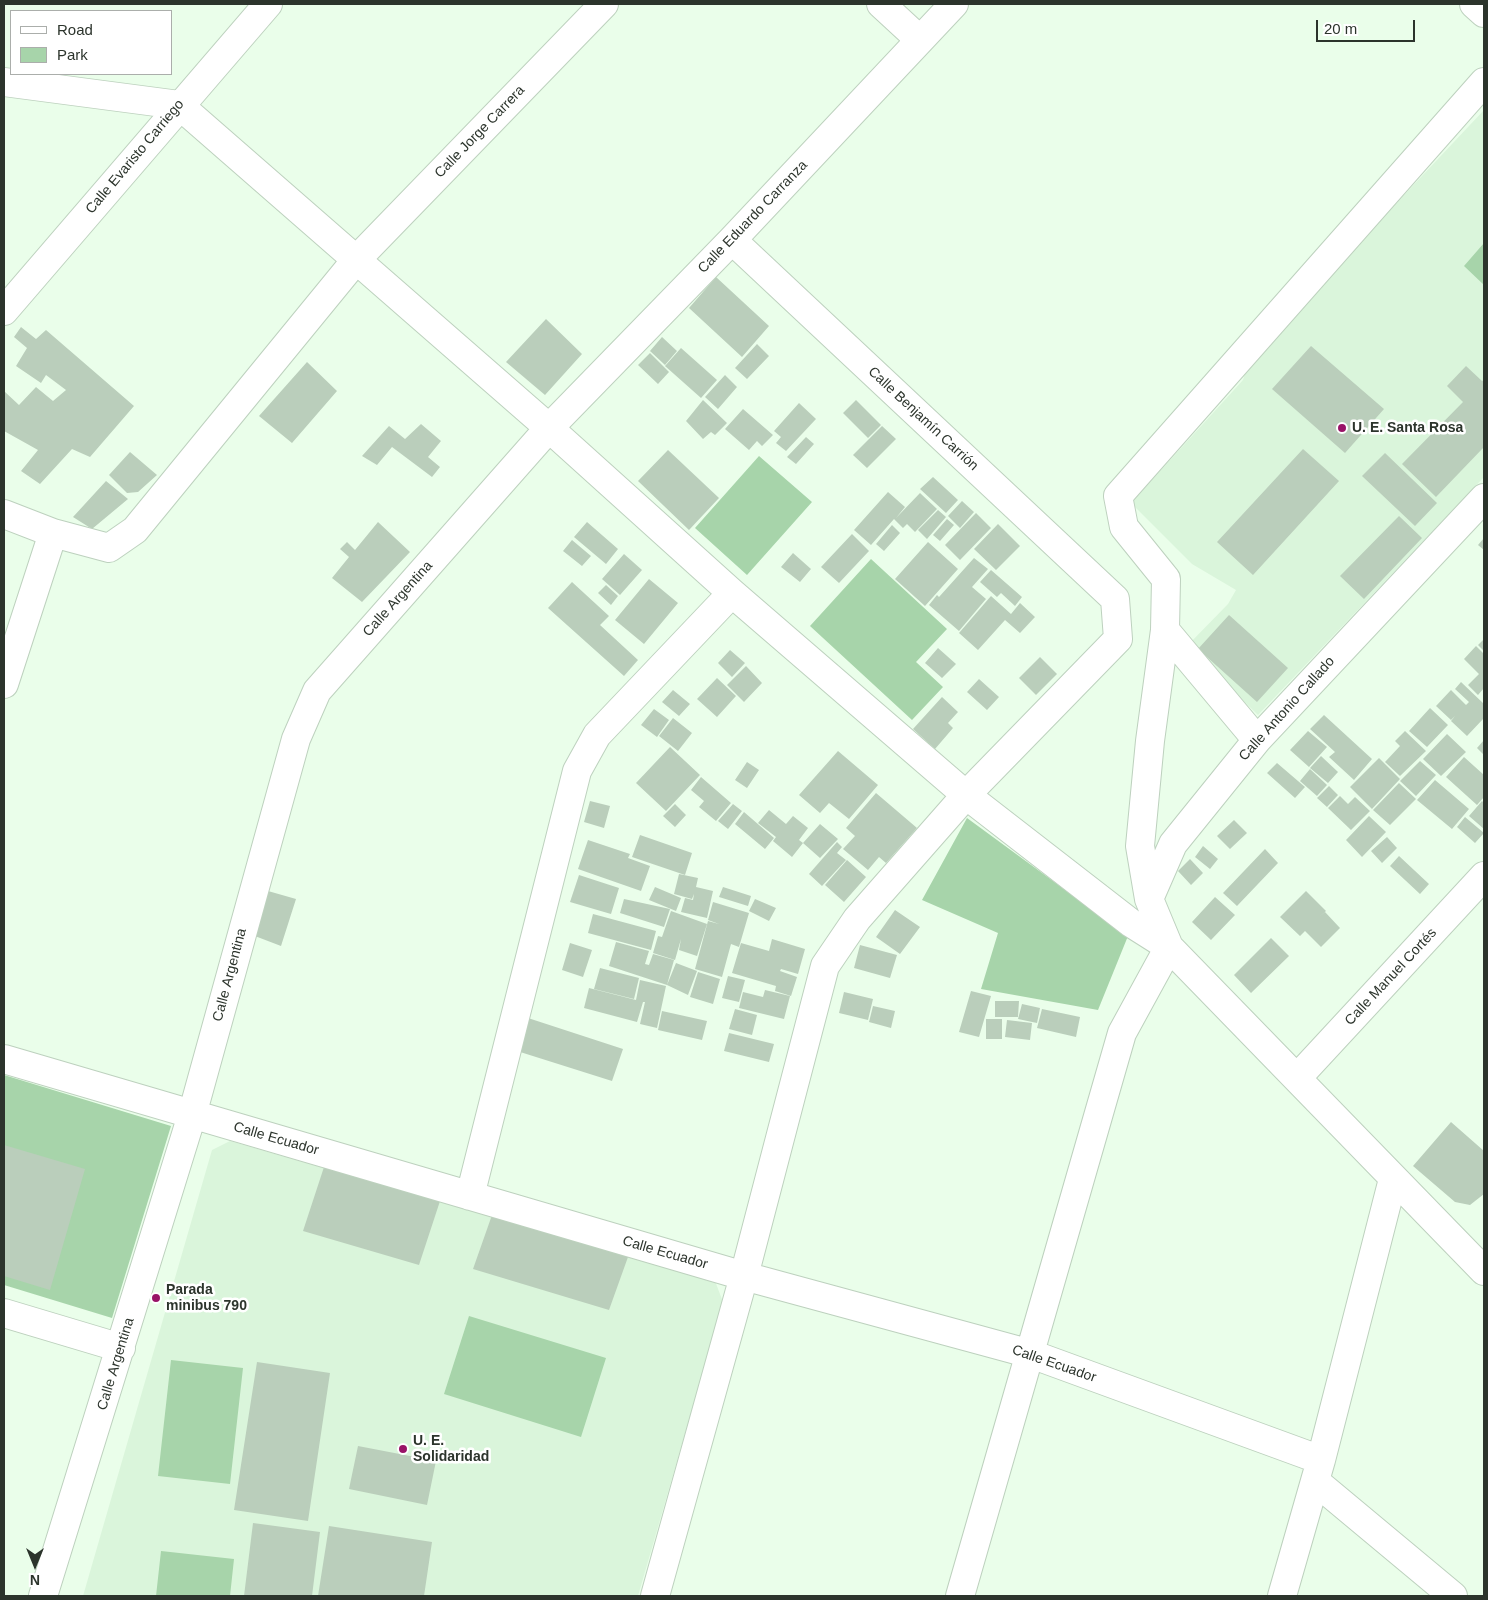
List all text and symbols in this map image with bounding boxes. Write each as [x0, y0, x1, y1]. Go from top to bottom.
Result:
legend [10, 10, 172, 75]
scale bar [1318, 10, 1417, 42]
text: 20 m [1324, 20, 1357, 37]
text: Road [57, 21, 93, 38]
text: Park [57, 46, 88, 63]
street label: Calle Jorge Carrera [432, 82, 528, 182]
street label: Calle Evaristo Carriego [82, 96, 188, 218]
street label: Calle Eduardo Carranza [695, 157, 811, 277]
street label: Calle Benjamín Carrión [864, 364, 982, 474]
place label: U. E. Santa Rosa [1352, 420, 1463, 436]
marker: U. E. Santa Rosa [1336, 422, 1348, 434]
street label: Calle Argentina [360, 558, 436, 640]
street label: Calle Antonio Callado [1236, 653, 1338, 765]
street label: Calle Manuel Cortés [1342, 925, 1440, 1029]
street label: Calle Argentina [209, 927, 251, 1023]
street label: Calle Ecuador [231, 1119, 321, 1159]
street label: Calle Ecuador [620, 1233, 710, 1273]
place label: Parada minibus 790 [166, 1282, 247, 1314]
marker: Parada minibus 790 [150, 1292, 162, 1304]
street label: Calle Argentina [94, 1316, 138, 1412]
street label: Calle Ecuador [1010, 1342, 1098, 1386]
place label: U. E. Solidaridad [413, 1433, 489, 1465]
marker: U. E. Solidaridad [397, 1443, 409, 1455]
north arrow [10, 1540, 60, 1590]
text: N [30, 1572, 40, 1588]

